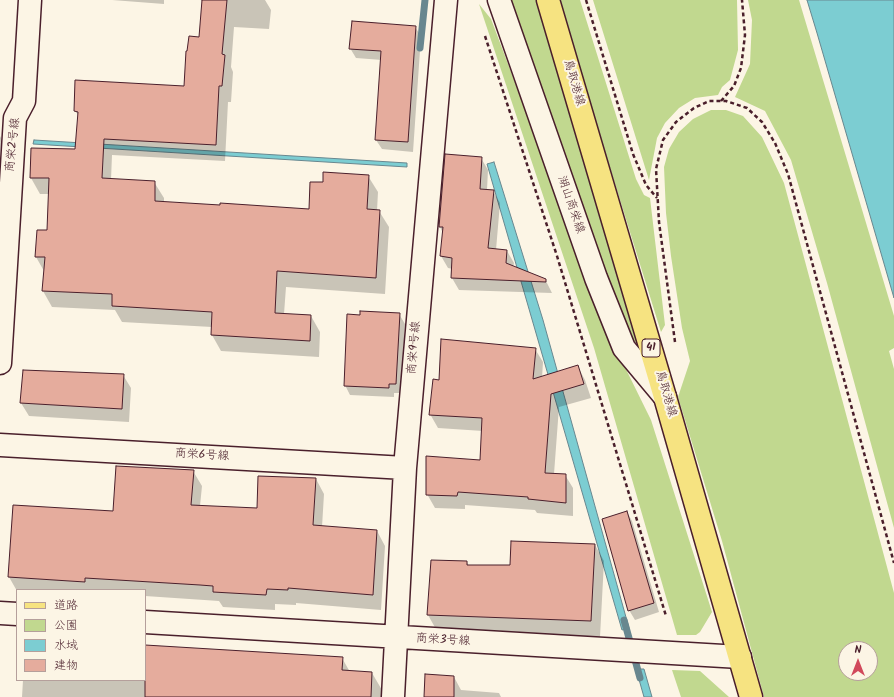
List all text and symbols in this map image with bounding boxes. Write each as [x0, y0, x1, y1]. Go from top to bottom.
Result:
street label: 鳥取港線 [559, 58, 587, 108]
street label: 商栄2号線 [4, 117, 24, 173]
street label: 湖山商栄線 [553, 174, 587, 236]
street label: 商栄9号線 [405, 321, 425, 375]
road number: 41 [642, 339, 660, 357]
street label: 鳥取港線 [651, 369, 679, 419]
street label: 商栄6号線 [174, 447, 230, 465]
legend [16, 589, 146, 681]
text: 道路 [54, 596, 78, 615]
text: 公園 [54, 616, 78, 635]
street label: 商栄3号線 [415, 632, 471, 650]
text: 水域 [54, 636, 78, 655]
north arrow [838, 641, 878, 681]
text: N [855, 641, 861, 659]
text: 建物 [54, 656, 78, 675]

